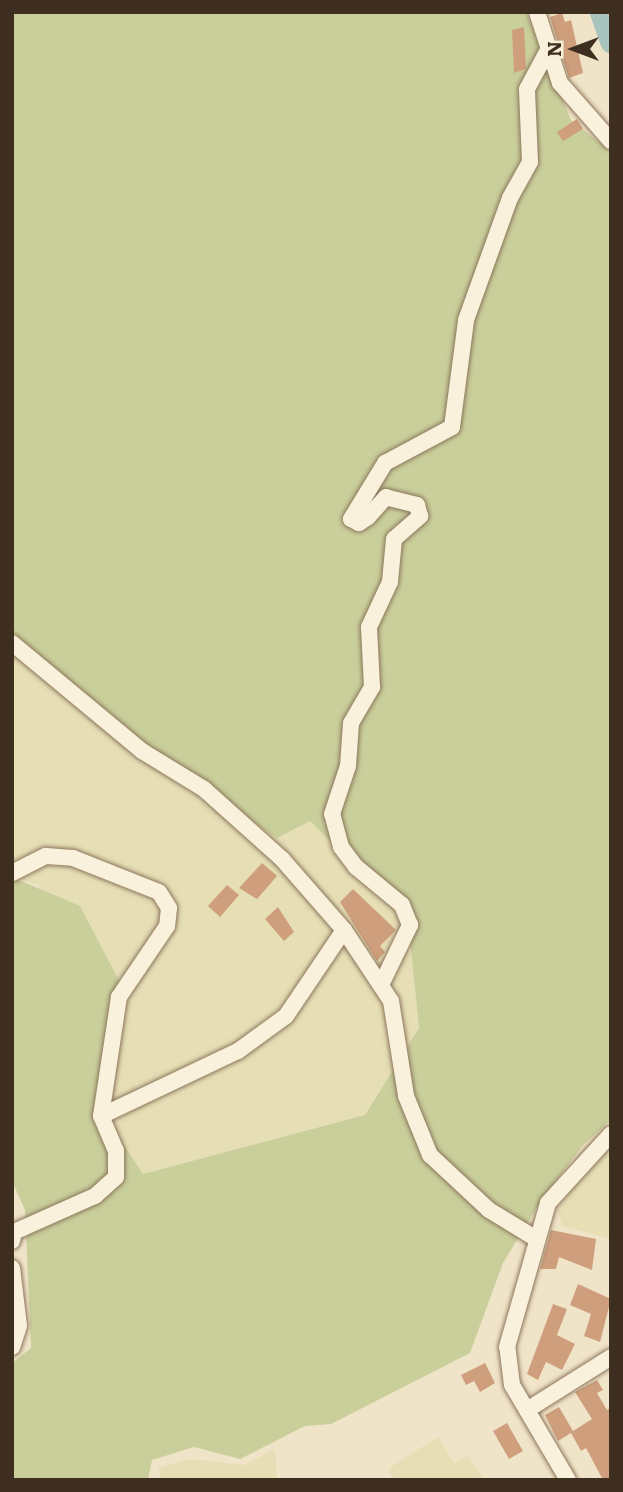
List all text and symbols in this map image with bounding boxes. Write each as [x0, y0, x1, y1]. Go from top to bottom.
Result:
north arrow [539, 14, 609, 84]
text: N [539, 41, 567, 57]

